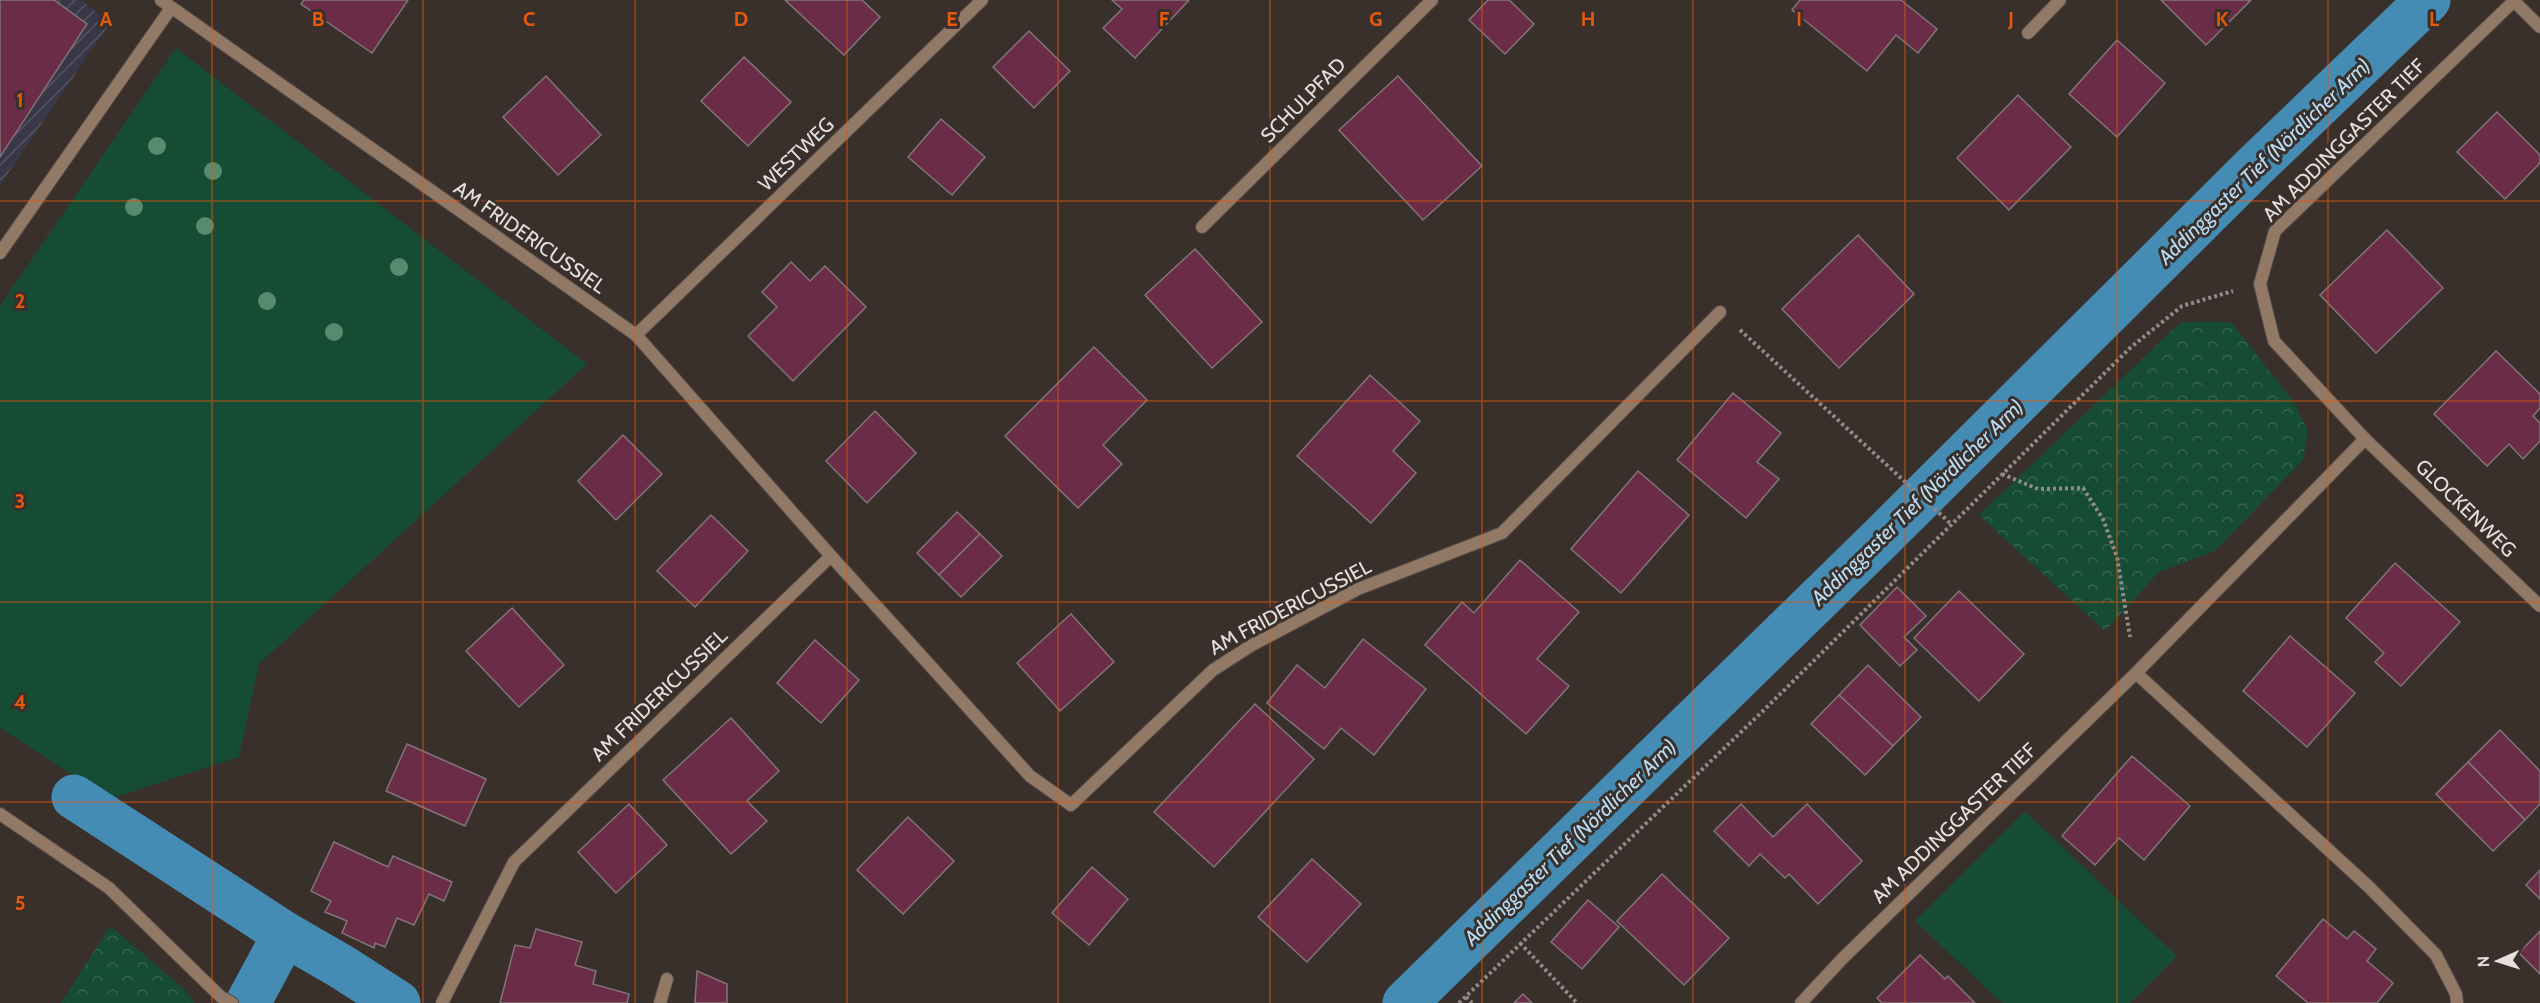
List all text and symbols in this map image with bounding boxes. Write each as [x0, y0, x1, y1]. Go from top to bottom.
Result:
text: A [100, 7, 113, 31]
text: B [312, 7, 324, 31]
text: C [523, 7, 535, 31]
text: D [734, 7, 748, 31]
text: E [946, 7, 958, 31]
text: F [1159, 7, 1170, 31]
text: G [1369, 7, 1383, 31]
text: H [1581, 7, 1595, 31]
text: I [1796, 7, 1802, 31]
text: J [2007, 7, 2014, 31]
text: K [2216, 7, 2229, 31]
text: L [2429, 7, 2439, 31]
street label: SCHULPFAD [1256, 53, 1350, 147]
water label: Addinggaster Tief (Nördlicher Arm) [2152, 53, 2375, 270]
street label: AM ADDINGGASTER TIEF [2258, 53, 2431, 226]
text: 1 [16, 88, 24, 112]
street label: WESTWEG [753, 112, 839, 196]
street label: AM FRIDERICUSSIEL [449, 176, 611, 298]
text: 2 [15, 289, 25, 313]
water label: Addinggaster Tief (Nördlicher Arm) [1805, 394, 2028, 611]
street label: GLOCKENWEG [2411, 454, 2521, 562]
text: 3 [15, 489, 25, 513]
street label: AM FRIDERICUSSIEL [1205, 554, 1375, 660]
street label: AM FRIDERICUSSIEL [586, 624, 732, 766]
text: 4 [14, 690, 26, 714]
water label: Addinggaster Tief (Nördlicher Arm) [1458, 734, 1681, 951]
street label: AM ADDINGGASTER TIEF [1866, 738, 2042, 908]
text: 5 [15, 891, 25, 915]
north arrow [2468, 931, 2528, 991]
text: N [2474, 956, 2493, 968]

